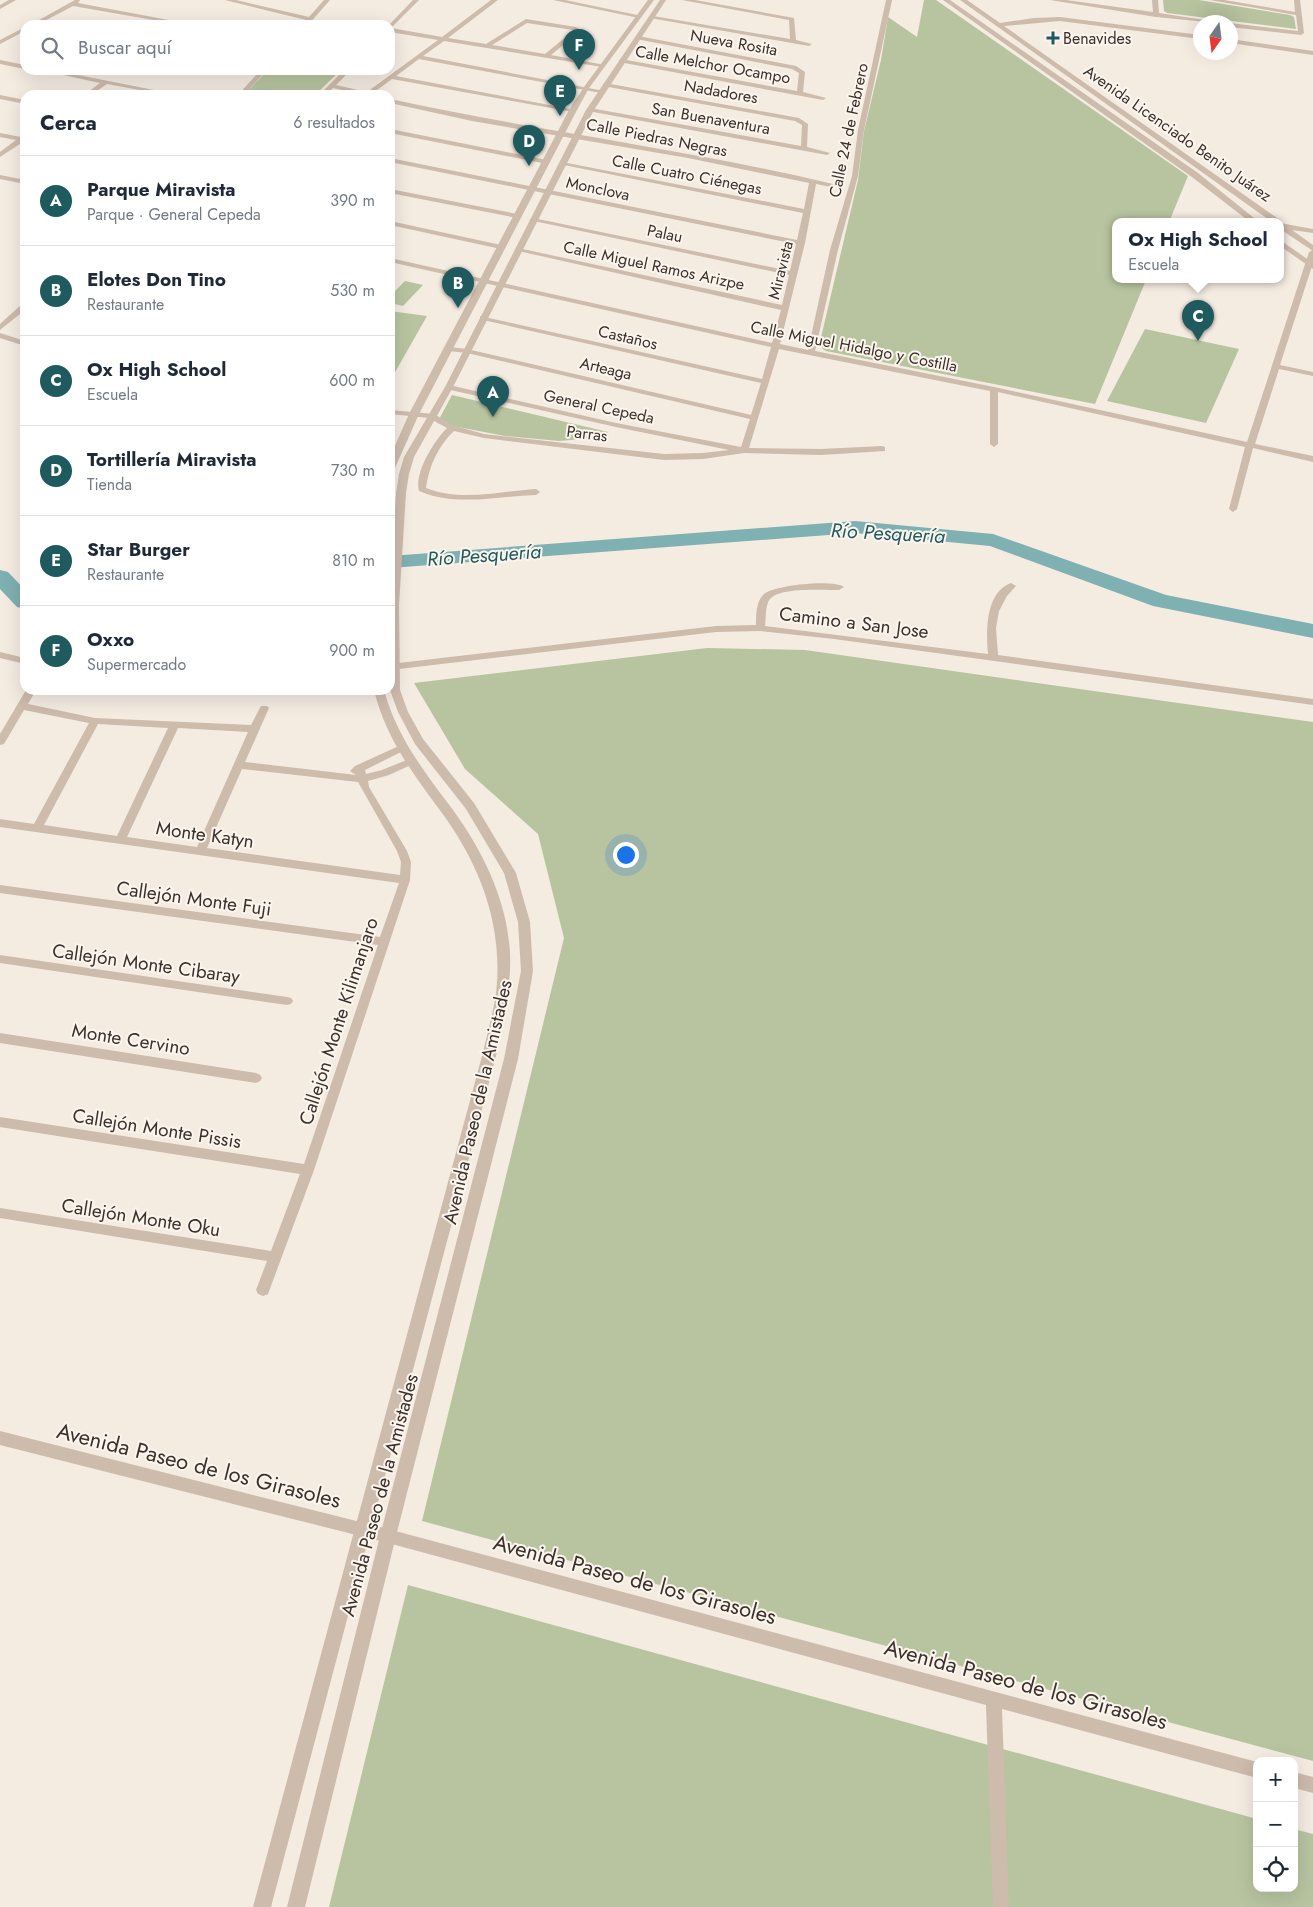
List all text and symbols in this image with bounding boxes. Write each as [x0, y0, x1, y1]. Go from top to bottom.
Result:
north arrow [1193, 15, 1238, 60]
search box [20, 20, 395, 75]
street label: Nueva Rosita [688, 24, 779, 61]
place label: Benavides [1063, 27, 1131, 50]
pin: F [563, 29, 595, 70]
marker: Benavides [1047, 32, 1059, 44]
icon: search [38, 34, 66, 62]
text: Buscar aquí [78, 34, 172, 61]
street label: Calle Melchor Ocampo [633, 40, 793, 90]
street label: Avenida Licenciado Benito Juárez [1079, 60, 1277, 208]
street label: Calle 24 de Febrero [823, 61, 874, 199]
street label: Nadadores [682, 74, 760, 109]
pin: E [544, 75, 576, 116]
street label: San Buenaventura [650, 97, 772, 140]
text: Cerca [40, 108, 97, 138]
text: 6 resultados [293, 111, 375, 134]
street label: Calle Piedras Negras [584, 113, 729, 162]
pin: D [513, 125, 545, 166]
street label: Calle Cuatro Ciénegas [610, 149, 764, 200]
street label: Monclova [564, 171, 632, 206]
text: Parque Miravista [87, 176, 236, 203]
text: A [50, 189, 62, 212]
text: 390 m [330, 189, 375, 212]
text: Parque · General Cepeda [87, 203, 261, 226]
popup [1112, 218, 1284, 283]
street label: Palau [645, 219, 685, 248]
text: Ox High School [1128, 226, 1268, 253]
street label: Calle Miguel Ramos Arizpe [561, 235, 747, 296]
street label: Miravista [762, 239, 799, 302]
text: Escuela [1128, 253, 1179, 276]
text: Elotes Don Tino [87, 266, 226, 293]
pin: B [442, 267, 474, 308]
text: B [51, 279, 61, 302]
text: 530 m [330, 279, 375, 302]
text: Restaurante [87, 293, 164, 316]
pin: C [1182, 300, 1214, 341]
street label: Calle Miguel Hidalgo y Costilla [749, 315, 959, 378]
street label: Castaños [596, 320, 660, 355]
street label: Arteaga [578, 351, 634, 386]
text: Ox High School [87, 356, 226, 383]
text: C [50, 369, 62, 392]
text: 600 m [329, 369, 375, 392]
pin: A [477, 376, 509, 417]
text: Escuela [87, 383, 138, 406]
street label: General Cepeda [542, 384, 656, 429]
street label: Parras [565, 420, 609, 447]
text: Tortillería Miravista [87, 446, 257, 473]
text: D [50, 459, 62, 482]
text: 730 m [331, 459, 375, 482]
text: Tienda [87, 473, 132, 496]
water label: Río Pesquería [830, 516, 946, 551]
text: Star Burger [87, 536, 190, 563]
water label: Río Pesquería [426, 537, 542, 574]
text: E [51, 549, 61, 572]
text: 810 m [332, 549, 375, 572]
text: Restaurante [87, 563, 164, 586]
street label: Camino a San Jose [778, 600, 930, 645]
text: Oxxo [87, 626, 134, 653]
text: F [52, 639, 60, 662]
text: 900 m [329, 639, 375, 662]
text: Supermercado [87, 653, 186, 676]
street label: Monte Katyn [154, 814, 256, 855]
your location [613, 842, 639, 868]
street label: Callejón Monte Fuji [115, 874, 273, 923]
street label: Callejón Monte Kilimanjaro [292, 914, 385, 1128]
street label: Callejón Monte Cibaray [50, 937, 242, 990]
street label: Avenida Paseo de la Amistades [436, 977, 519, 1227]
street label: Monte Cervino [70, 1017, 192, 1062]
street label: Callejón Monte Pissis [71, 1102, 244, 1155]
street label: Callejón Monte Oku [60, 1192, 222, 1243]
street label: Avenida Paseo de la Amistades [334, 1371, 425, 1619]
street label: Avenida Paseo de los Girasoles [54, 1414, 345, 1516]
street label: Avenida Paseo de los Girasoles [490, 1526, 780, 1632]
street label: Avenida Paseo de los Girasoles [881, 1631, 1171, 1737]
map controls [1253, 1757, 1298, 1892]
button: + [1253, 1757, 1298, 1802]
button: − [1253, 1802, 1298, 1847]
button: locate [1253, 1847, 1298, 1892]

